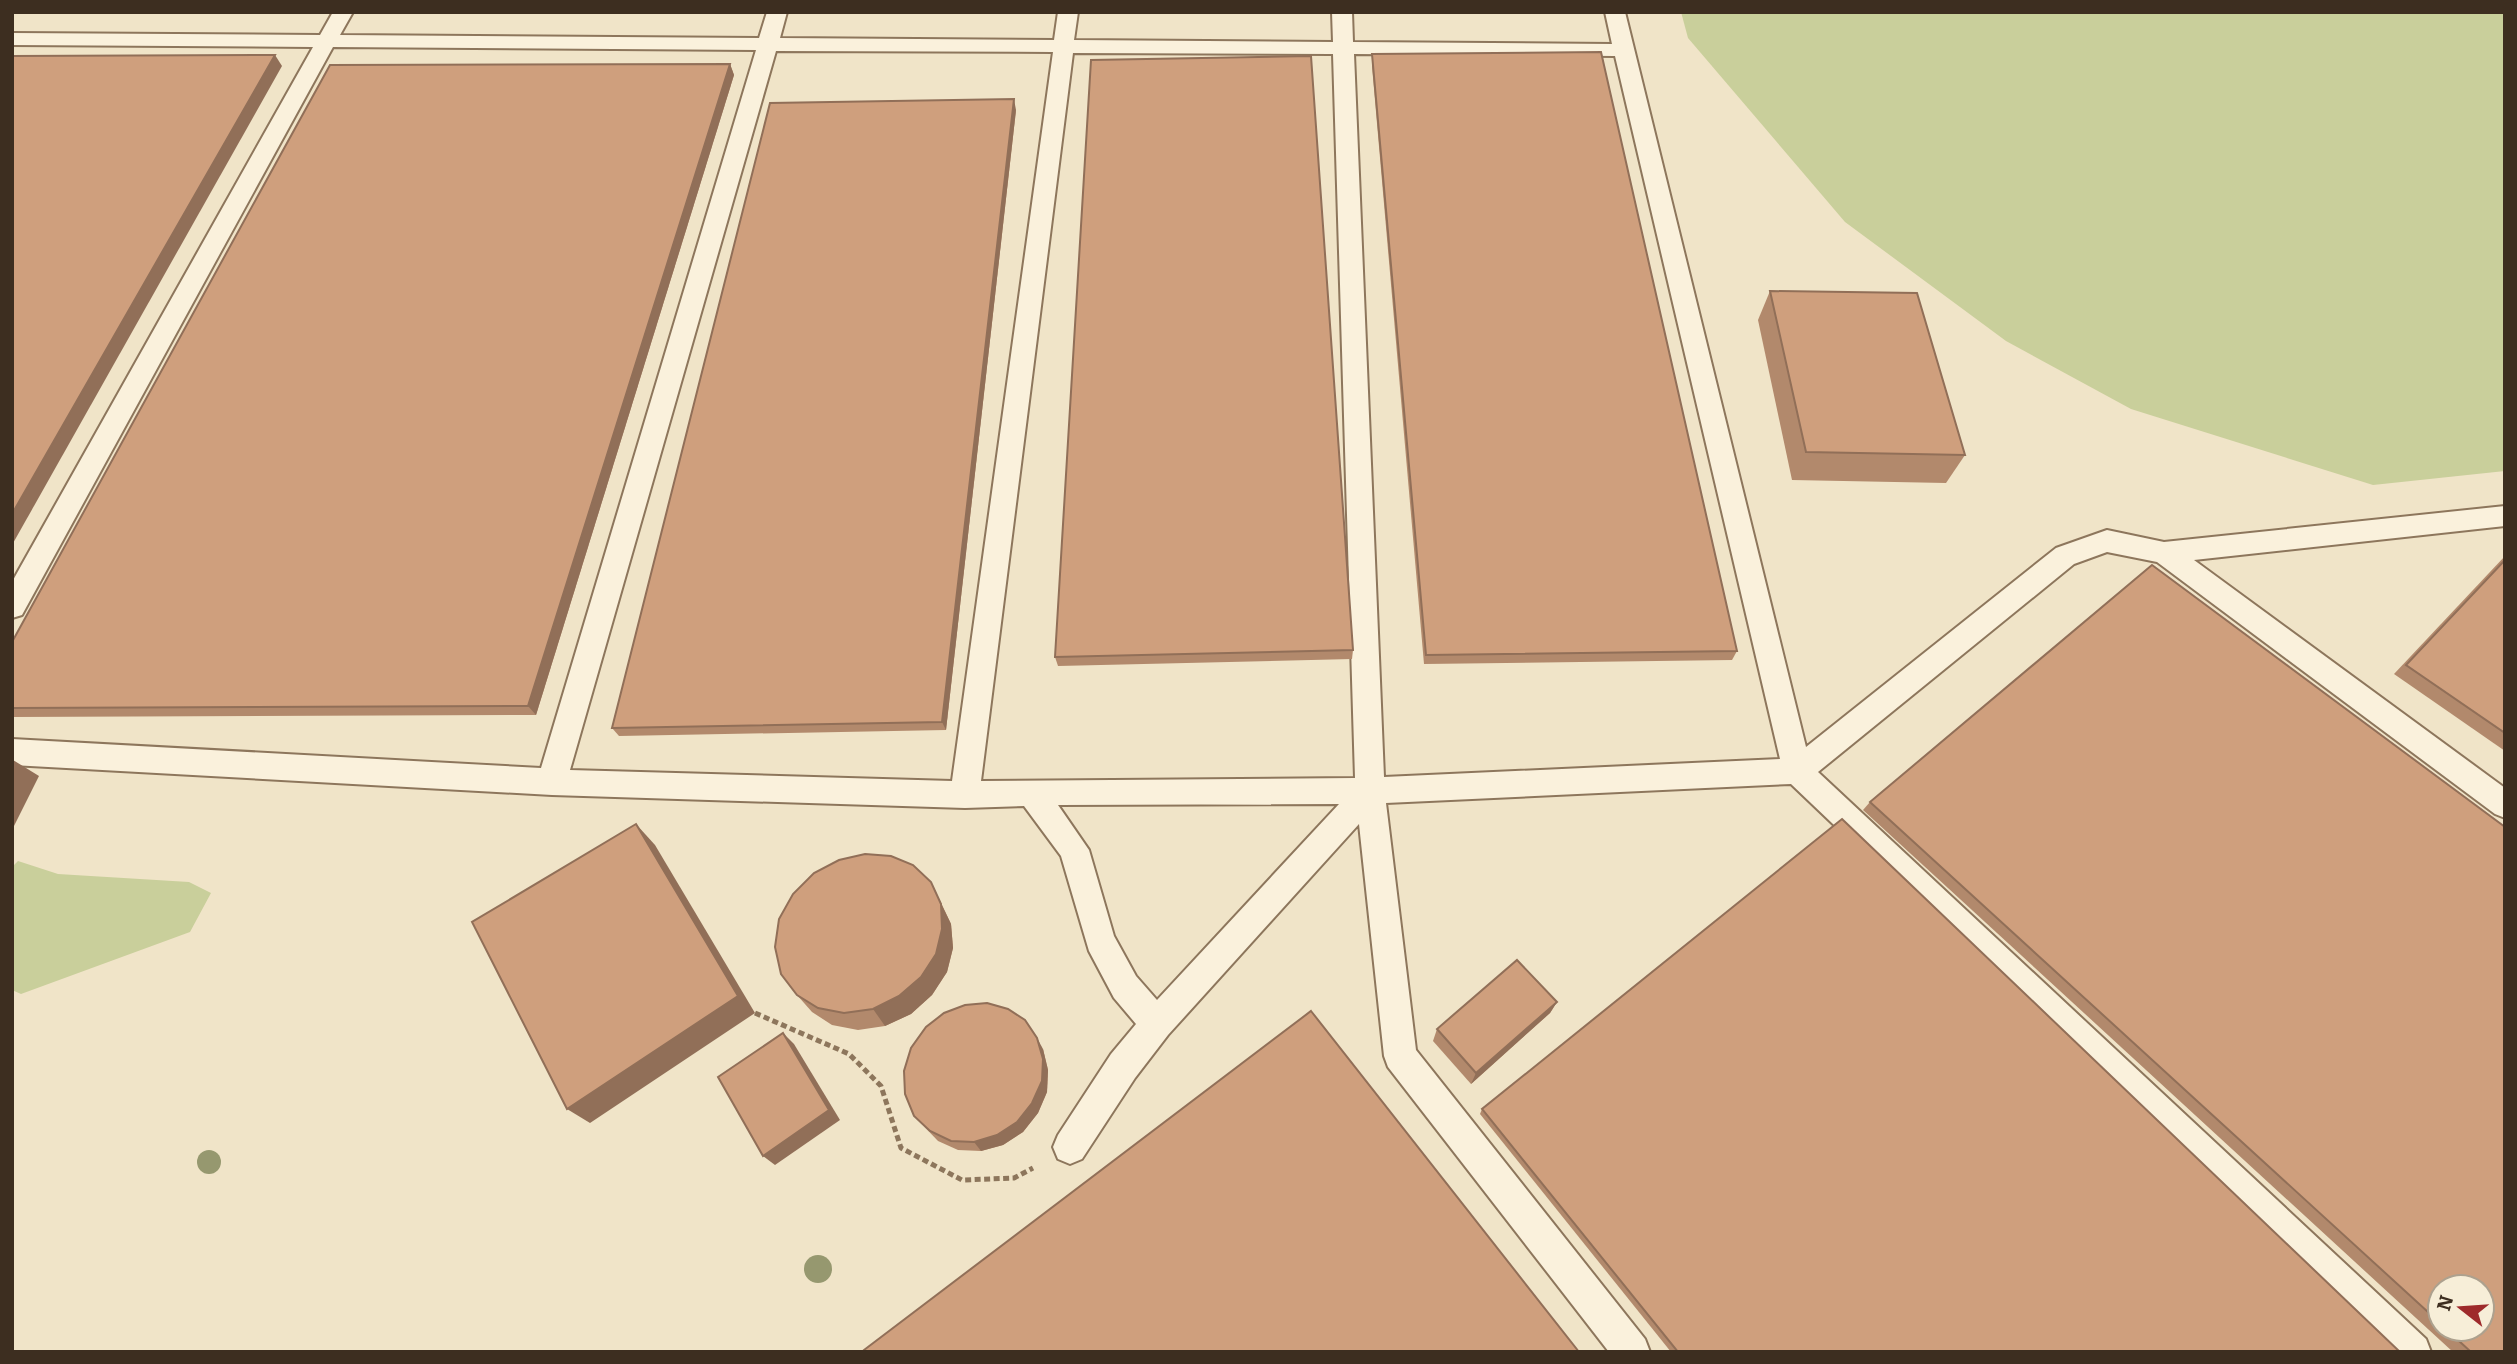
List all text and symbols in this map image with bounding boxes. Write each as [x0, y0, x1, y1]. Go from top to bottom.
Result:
north arrow [2426, 1273, 2496, 1343]
text: N [2432, 1292, 2458, 1314]

